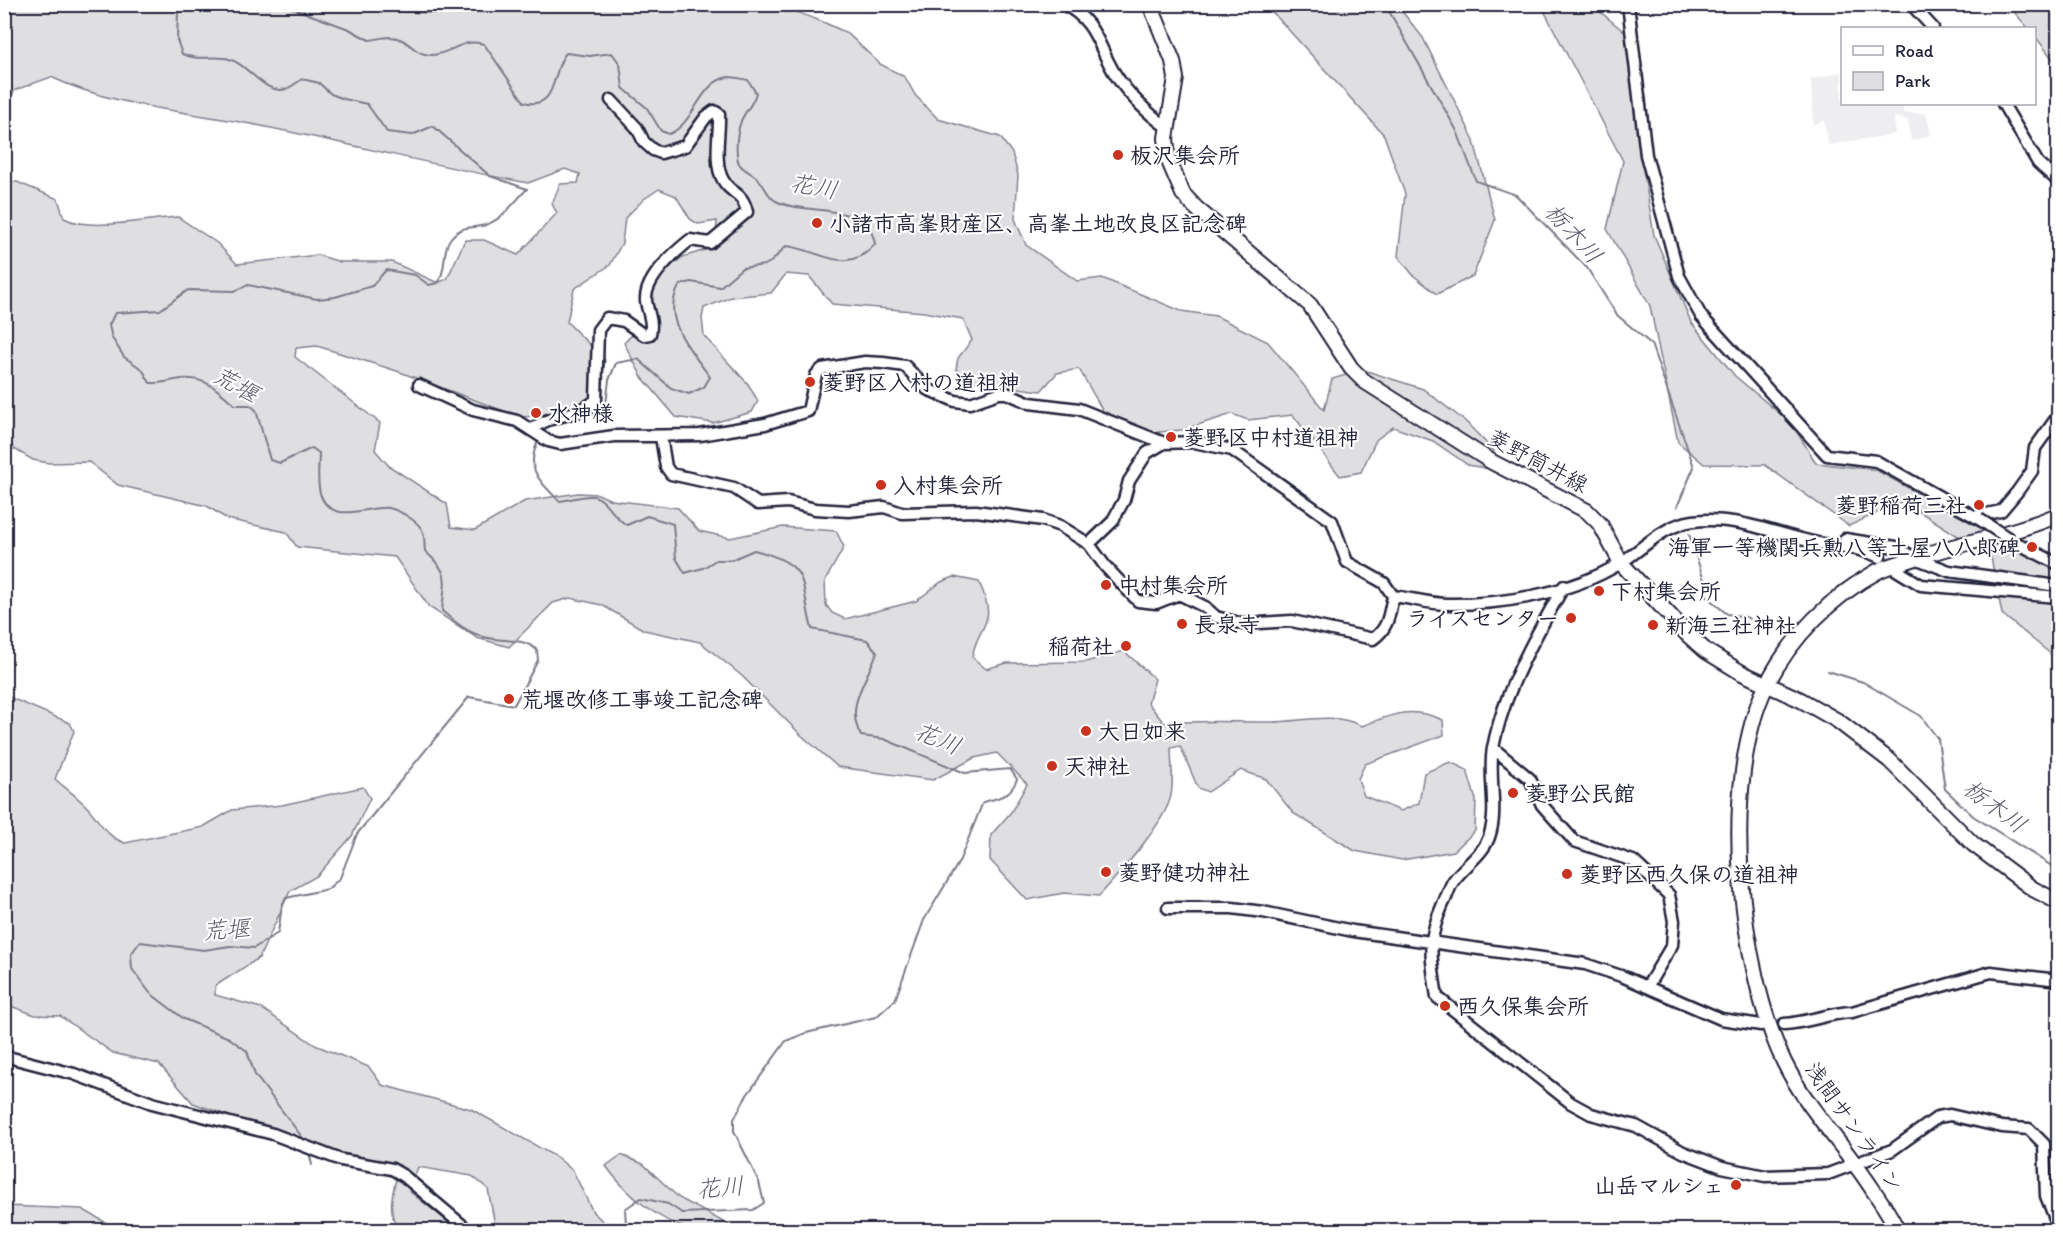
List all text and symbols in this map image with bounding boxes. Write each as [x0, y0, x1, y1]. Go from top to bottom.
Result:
legend [1841, 27, 2036, 105]
text: Road [1895, 40, 1934, 62]
text: Park [1895, 70, 1930, 92]
place label: 板沢集会所 [1130, 142, 1240, 169]
marker: 板沢集会所 [1111, 148, 1125, 162]
water label: 花川 [788, 167, 840, 205]
water label: 栃木川 [1539, 197, 1609, 269]
place label: 小諸市高峯財産区、高峯土地改良区記念碑 [829, 210, 1247, 237]
marker: 小諸市高峯財産区、高峯土地改良区記念碑 [810, 216, 824, 230]
water label: 荒堰 [208, 360, 267, 410]
place label: 菱野区入村の道祖神 [822, 369, 1020, 396]
marker: 菱野区入村の道祖神 [803, 375, 817, 389]
place label: 水神様 [548, 400, 614, 427]
marker: 水神様 [529, 406, 543, 420]
street label: 菱野筒井線 [1483, 423, 1593, 499]
place label: 菱野区中村道祖神 [1183, 424, 1359, 451]
marker: 菱野区中村道祖神 [1164, 430, 1178, 444]
place label: 入村集会所 [893, 472, 1003, 499]
marker: 入村集会所 [874, 478, 888, 492]
place label: 菱野稲荷三社 [1835, 492, 1967, 519]
marker: 菱野稲荷三社 [1972, 498, 1986, 512]
place label: 海軍一等機関兵勲八等土屋八八郎碑 [1668, 534, 2020, 561]
marker: 海軍一等機関兵勲八等土屋八八郎碑 [2025, 540, 2039, 554]
place label: 中村集会所 [1118, 572, 1228, 599]
marker: 中村集会所 [1099, 578, 1113, 592]
place label: 下村集会所 [1611, 578, 1721, 605]
marker: 下村集会所 [1592, 584, 1606, 598]
place label: ライスセンター [1406, 605, 1559, 632]
place label: 長泉寺 [1194, 611, 1260, 638]
marker: ライスセンター [1564, 611, 1578, 625]
place label: 新海三社神社 [1665, 612, 1797, 639]
marker: 長泉寺 [1175, 617, 1189, 631]
marker: 新海三社神社 [1646, 618, 1660, 632]
place label: 稲荷社 [1048, 633, 1114, 660]
marker: 稲荷社 [1119, 639, 1133, 653]
place label: 荒堰改修工事竣工記念碑 [521, 686, 763, 713]
marker: 荒堰改修工事竣工記念碑 [502, 692, 516, 706]
water label: 花川 [910, 715, 966, 761]
place label: 大日如来 [1098, 718, 1186, 745]
marker: 大日如来 [1079, 724, 1093, 738]
place label: 天神社 [1064, 753, 1130, 780]
marker: 天神社 [1045, 759, 1059, 773]
water label: 栃木川 [1958, 773, 2032, 839]
place label: 菱野公民館 [1525, 780, 1635, 807]
marker: 菱野公民館 [1506, 786, 1520, 800]
place label: 菱野健功神社 [1118, 859, 1250, 886]
place label: 菱野区西久保の道祖神 [1579, 861, 1799, 888]
marker: 菱野健功神社 [1099, 865, 1113, 879]
marker: 菱野区西久保の道祖神 [1560, 867, 1574, 881]
water label: 荒堰 [201, 913, 254, 945]
place label: 西久保集会所 [1457, 993, 1589, 1020]
marker: 西久保集会所 [1438, 999, 1452, 1013]
street label: 浅間サンライン [1799, 1057, 1909, 1197]
water label: 花川 [695, 1170, 745, 1204]
place label: 山岳マルシェ [1594, 1172, 1724, 1199]
marker: 山岳マルシェ [1729, 1178, 1743, 1192]

